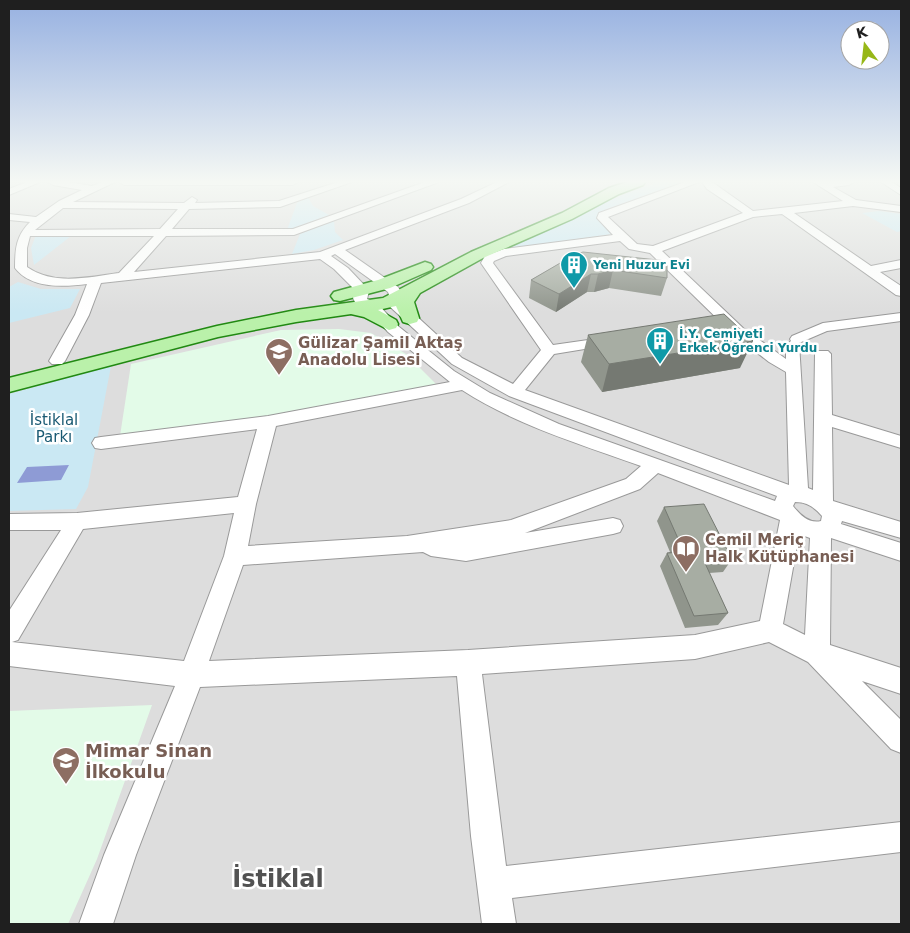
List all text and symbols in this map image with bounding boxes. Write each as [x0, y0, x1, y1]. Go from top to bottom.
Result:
north arrow [840, 20, 890, 70]
text: K [854, 23, 870, 42]
building icon: Yeni Huzur Evi [559, 250, 589, 289]
place label: Yeni Huzur Evi [592, 258, 690, 272]
building icon: İ.Y. Cemiyeti Erkek Öğrenci Yurdu [645, 326, 675, 365]
place label: İ.Y. Cemiyeti Erkek Öğrenci Yurdu [679, 326, 817, 355]
place label: Gülizar Şamil Aktaş Anadolu Lisesi [298, 334, 463, 369]
school or university icon: Gülizar Şamil Aktaş Anadolu Lisesi [264, 337, 294, 376]
park label: İstiklal Parkı [30, 410, 78, 446]
place label: Cemil Meriç Halk Kütüphanesi [705, 531, 854, 566]
library icon: Cemil Meriç Halk Kütüphanesi [671, 534, 701, 573]
place label: Mimar Sinan İlkokulu [85, 740, 212, 782]
school or university icon: Mimar Sinan İlkokulu [51, 746, 81, 785]
district label: İstiklal [232, 864, 324, 893]

